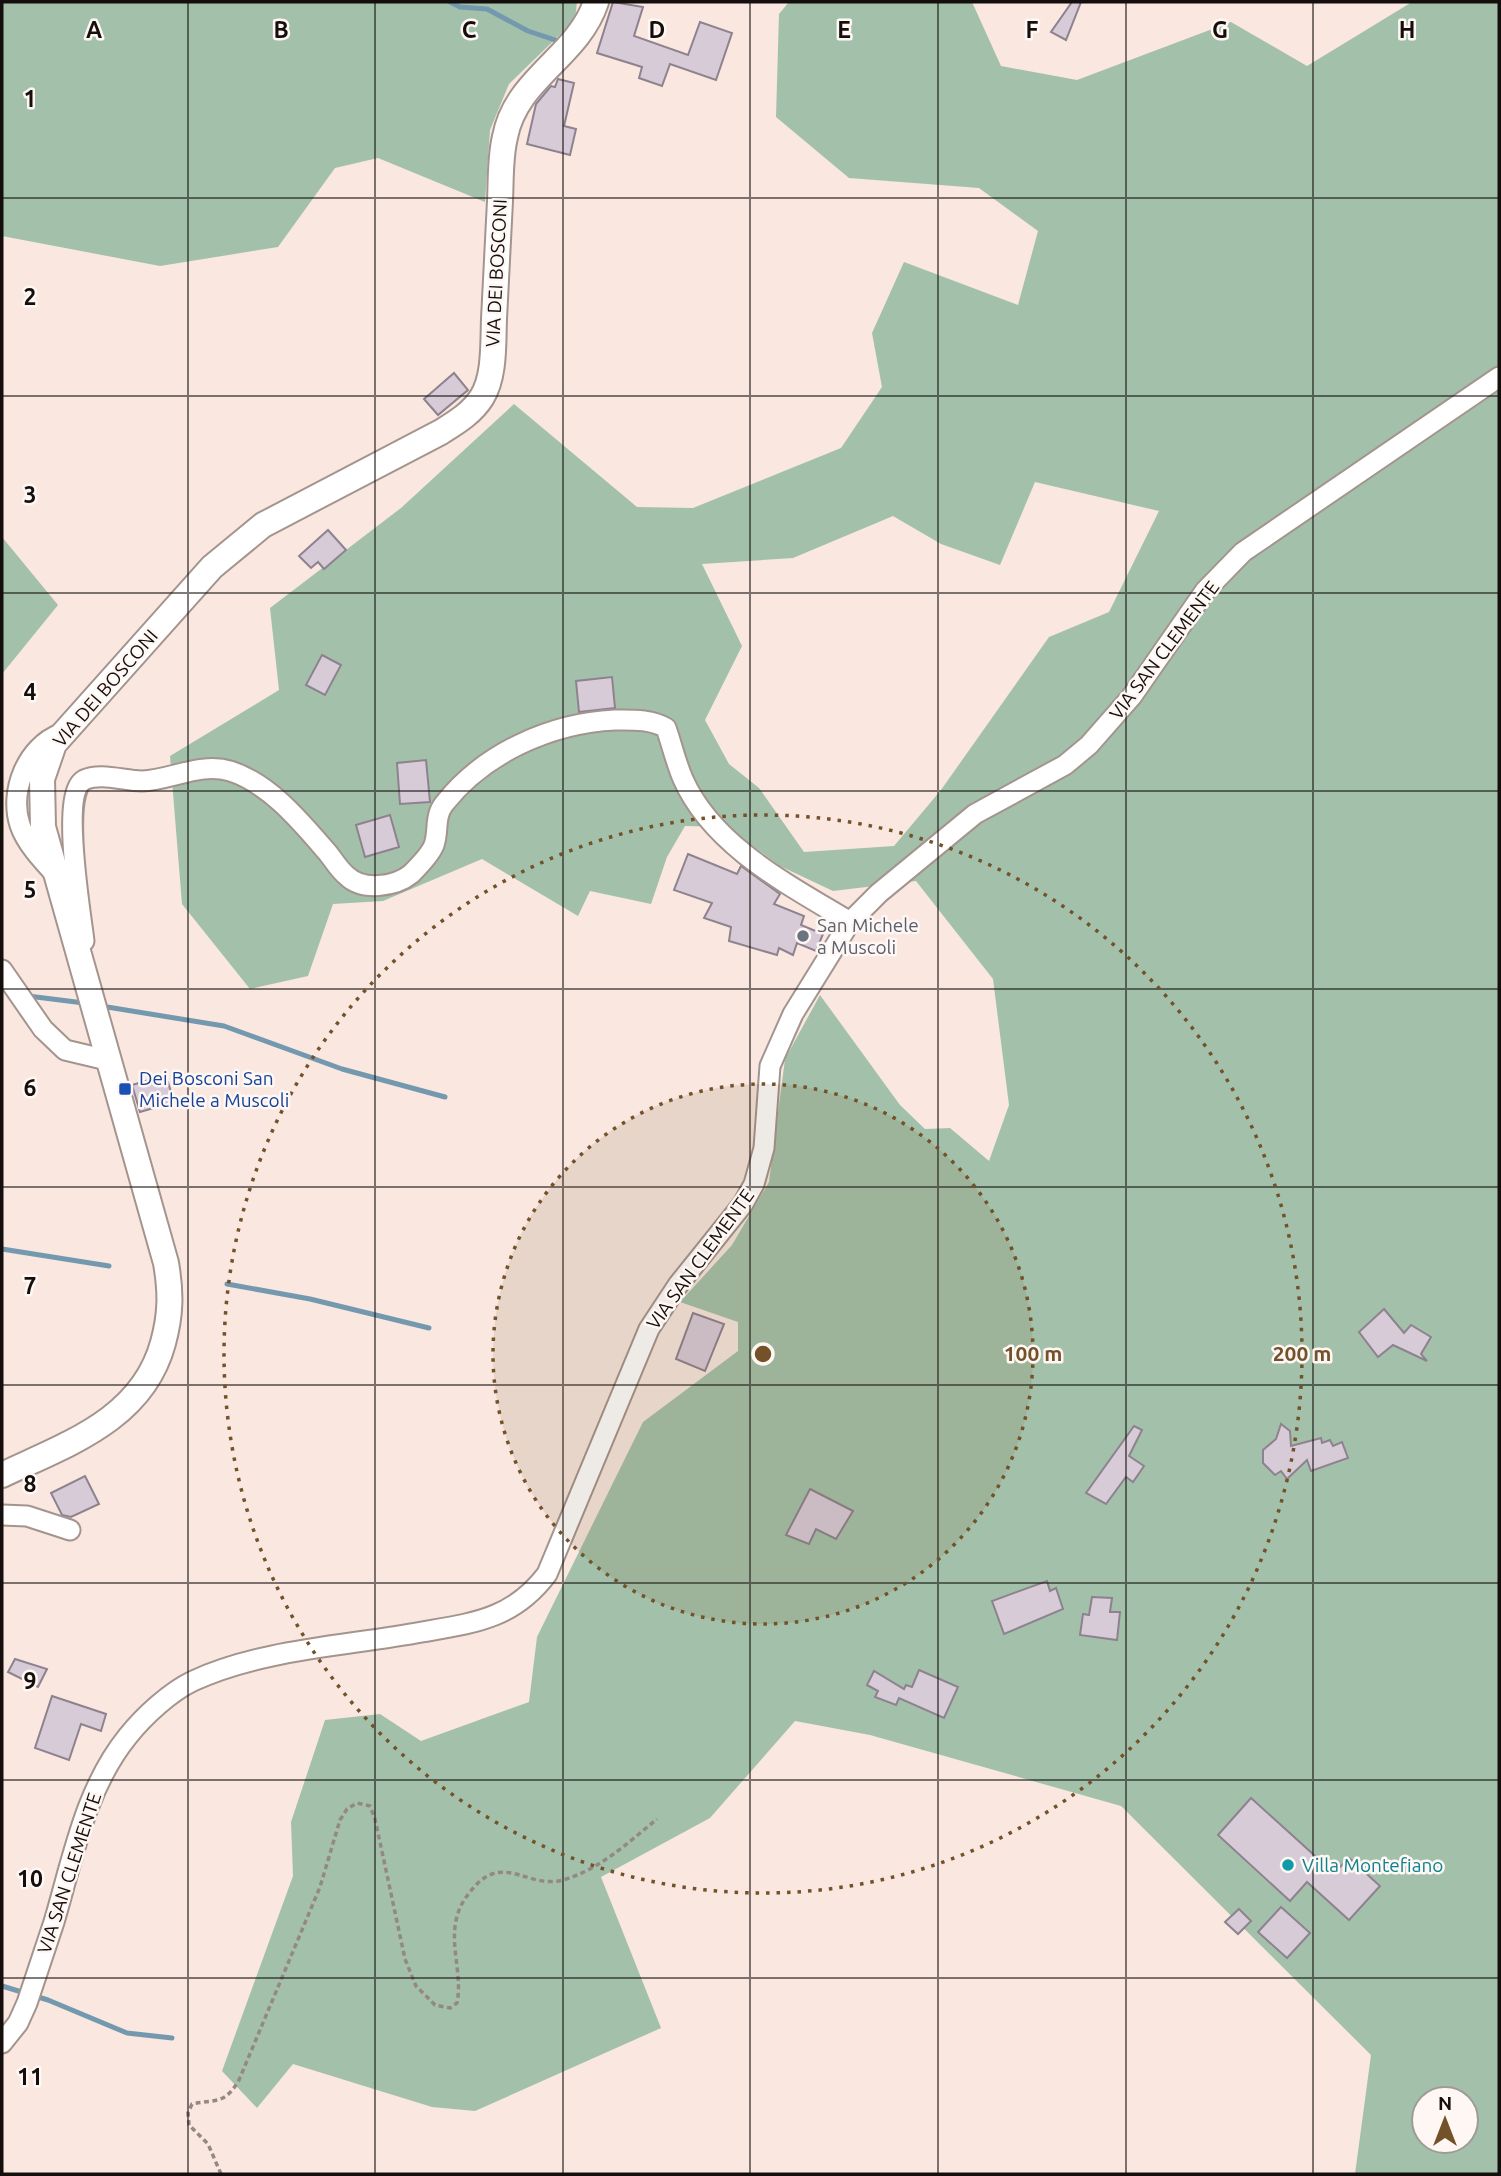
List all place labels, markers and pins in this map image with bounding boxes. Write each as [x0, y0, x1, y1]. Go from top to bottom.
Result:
place label: San Michele a Muscoli [817, 914, 919, 958]
marker: San Michele a Muscoli [795, 928, 811, 944]
place label: Dei Bosconi San Michele a Muscoli [139, 1067, 289, 1111]
marker: Dei Bosconi San Michele a Muscoli [117, 1081, 133, 1097]
centre of rings [751, 1342, 775, 1366]
place label: Villa Montefiano [1302, 1854, 1443, 1876]
marker: Villa Montefiano [1280, 1857, 1296, 1873]

